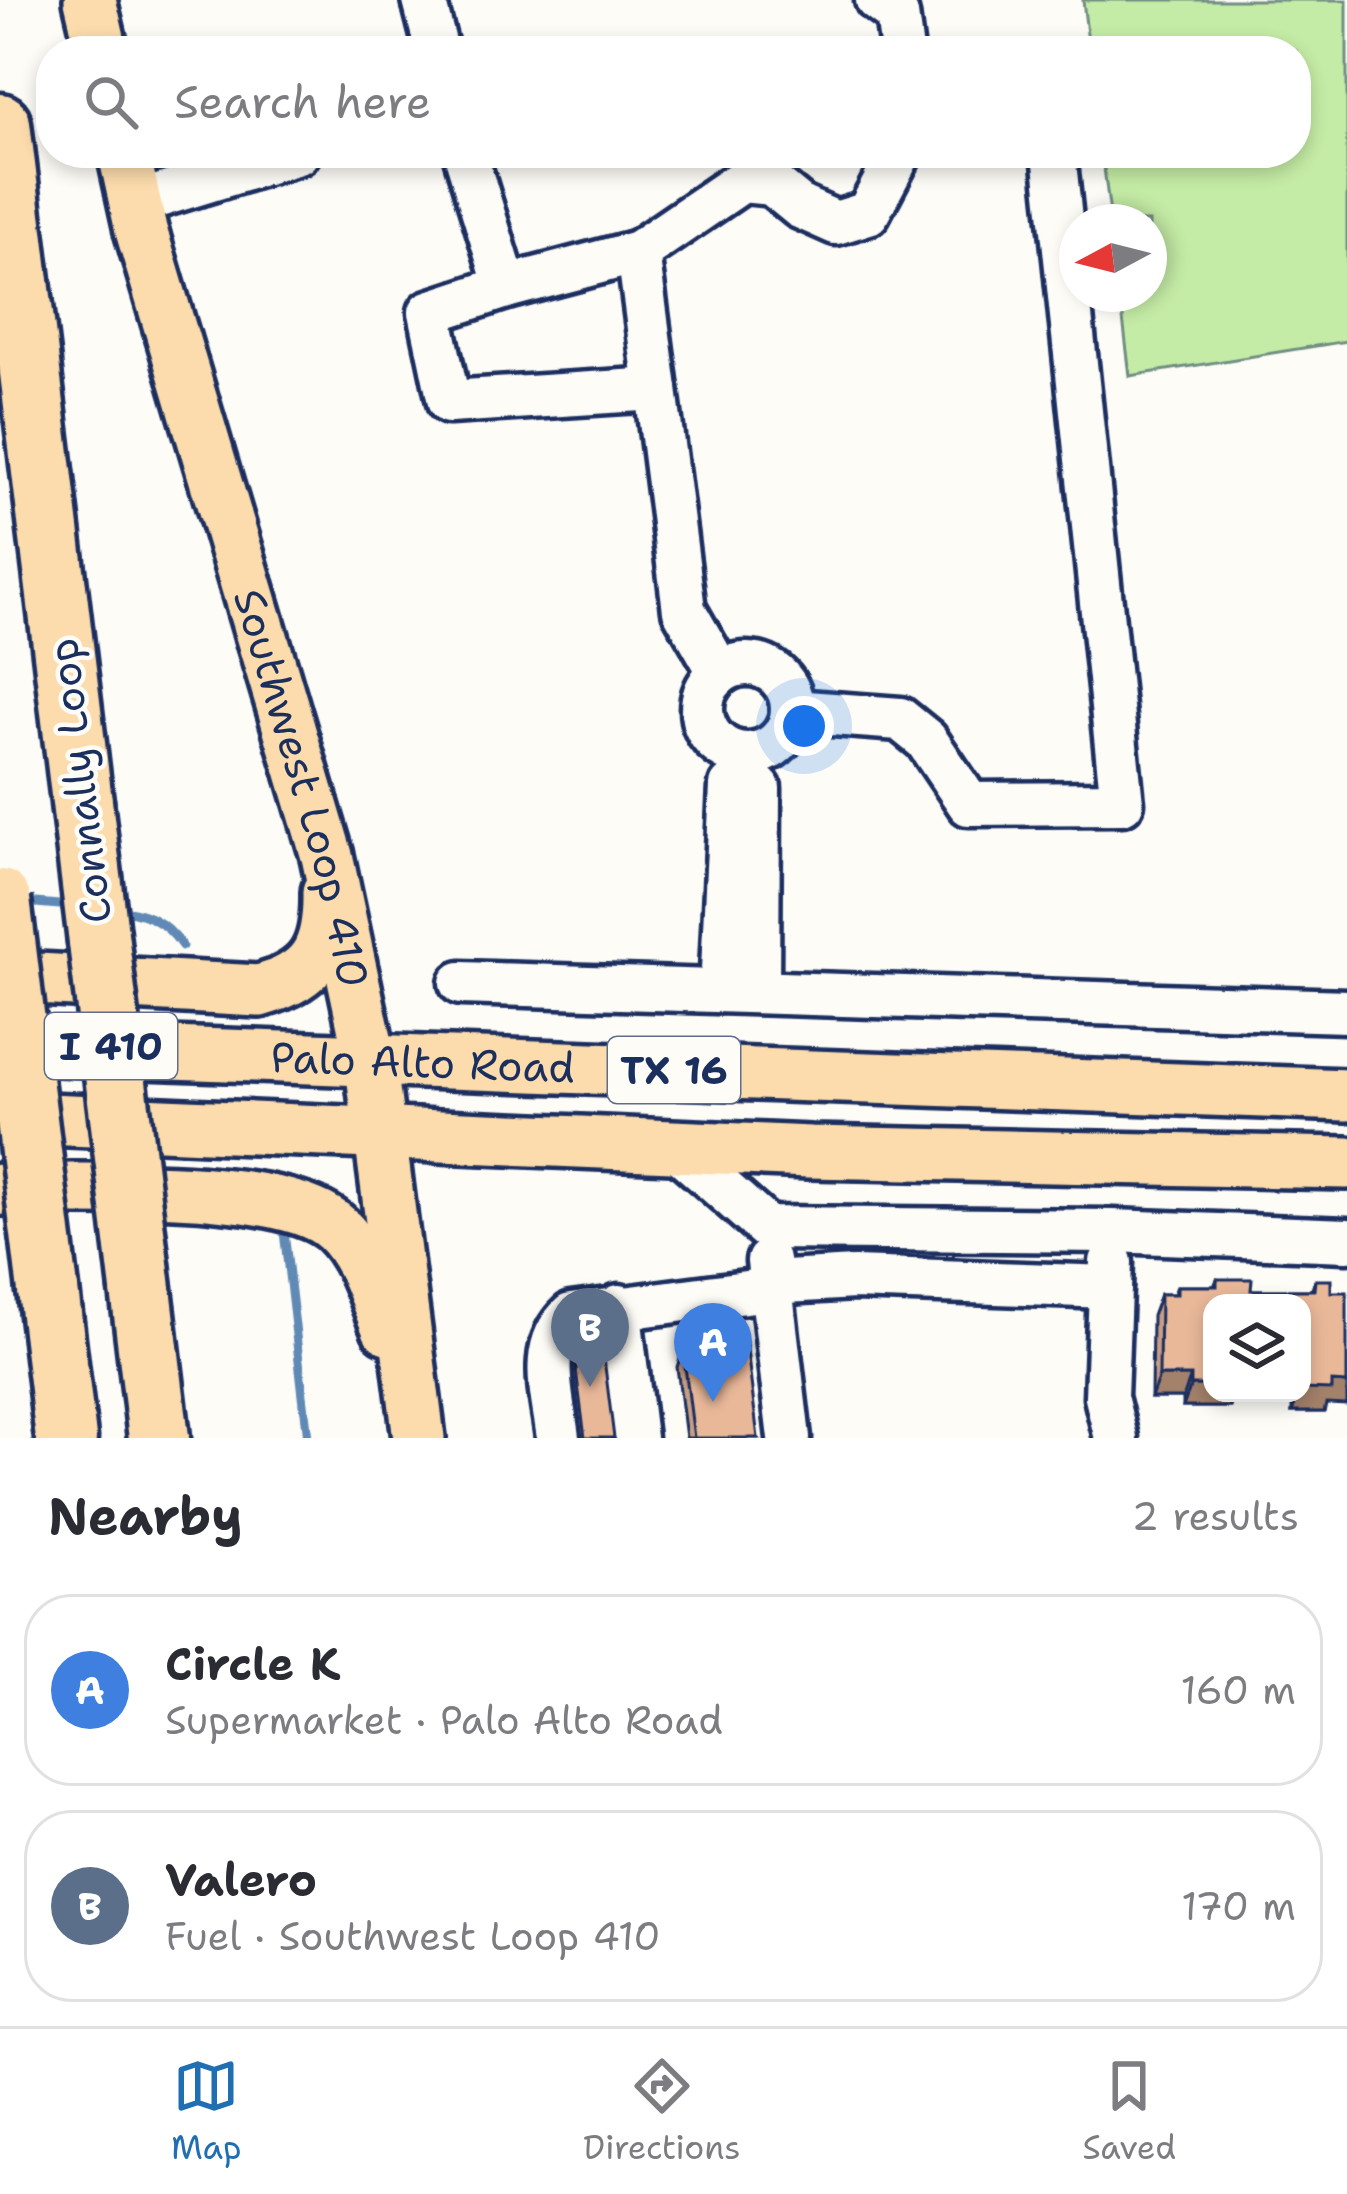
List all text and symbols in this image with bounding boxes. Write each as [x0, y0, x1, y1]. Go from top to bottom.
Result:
search box [36, 36, 1311, 168]
icon: search [78, 69, 144, 135]
text: Search here [174, 72, 431, 132]
north arrow [1059, 204, 1167, 312]
street label: Southwest Loop 410 [221, 582, 382, 993]
street label: Connally Loop [34, 635, 124, 927]
your location [774, 696, 834, 756]
road number: I 410 [45, 1013, 177, 1079]
street label: Palo Alto Road [269, 1029, 576, 1095]
road number: TX 16 [608, 1037, 740, 1103]
pin: B [551, 1288, 629, 1387]
map controls [1203, 1294, 1311, 1402]
button: layers [1203, 1294, 1311, 1402]
pin: A [674, 1303, 752, 1402]
text: Nearby [48, 1482, 243, 1550]
text: 2 results [1132, 1490, 1299, 1542]
text: Circle K [165, 1634, 340, 1694]
text: A [75, 1664, 105, 1716]
text: 160 m [1181, 1664, 1296, 1716]
text: Supermarket · Palo Alto Road [165, 1694, 723, 1746]
text: Valero [165, 1850, 317, 1910]
text: B [78, 1880, 102, 1932]
text: 170 m [1181, 1880, 1296, 1932]
text: Fuel · Southwest Loop 410 [165, 1910, 661, 1962]
tab: Map [171, 2053, 242, 2170]
tab: Directions [583, 2053, 741, 2170]
tab: Saved [1082, 2053, 1176, 2170]

